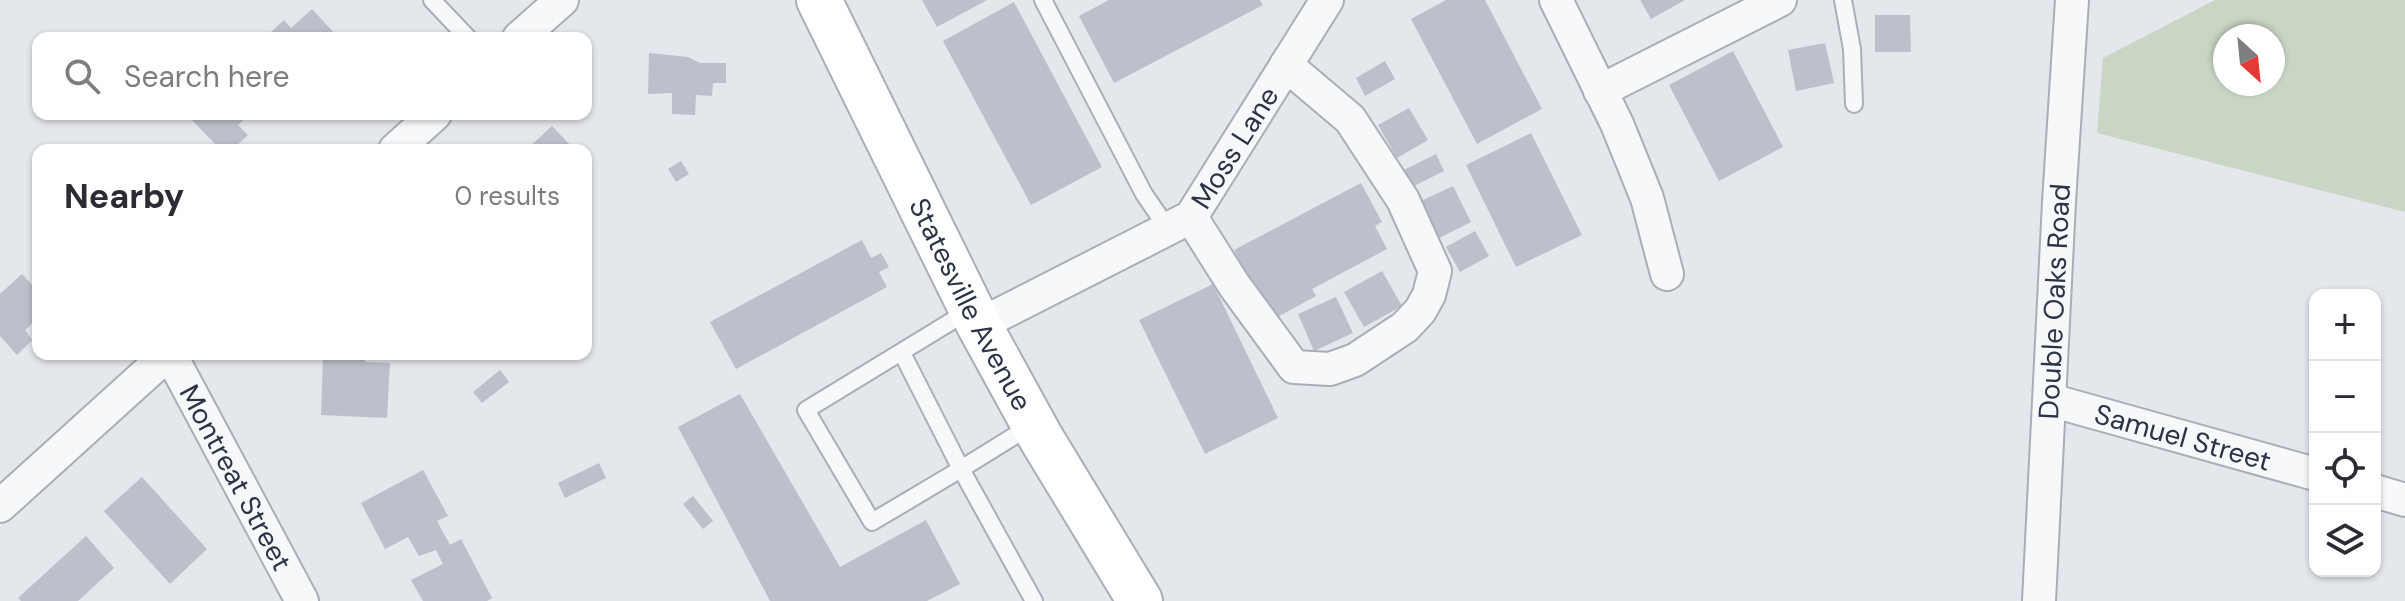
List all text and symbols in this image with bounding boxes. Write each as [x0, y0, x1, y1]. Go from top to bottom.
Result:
north arrow [2213, 24, 2285, 96]
search box [32, 32, 592, 120]
icon: search [60, 54, 104, 98]
text: Search here [124, 57, 290, 96]
street label: Moss Lane [1183, 80, 1287, 216]
text: Nearby [64, 174, 184, 219]
text: 0 results [454, 179, 560, 213]
street label: Double Oaks Road [2030, 182, 2079, 420]
street label: Statesville Avenue [900, 192, 1040, 417]
map controls [2309, 289, 2381, 577]
button: + [2309, 289, 2381, 361]
button: − [2309, 361, 2381, 433]
street label: Montreat Street [171, 378, 300, 577]
street label: Samuel Street [2090, 395, 2275, 480]
button: locate [2309, 433, 2381, 505]
button: layers [2309, 505, 2381, 577]

